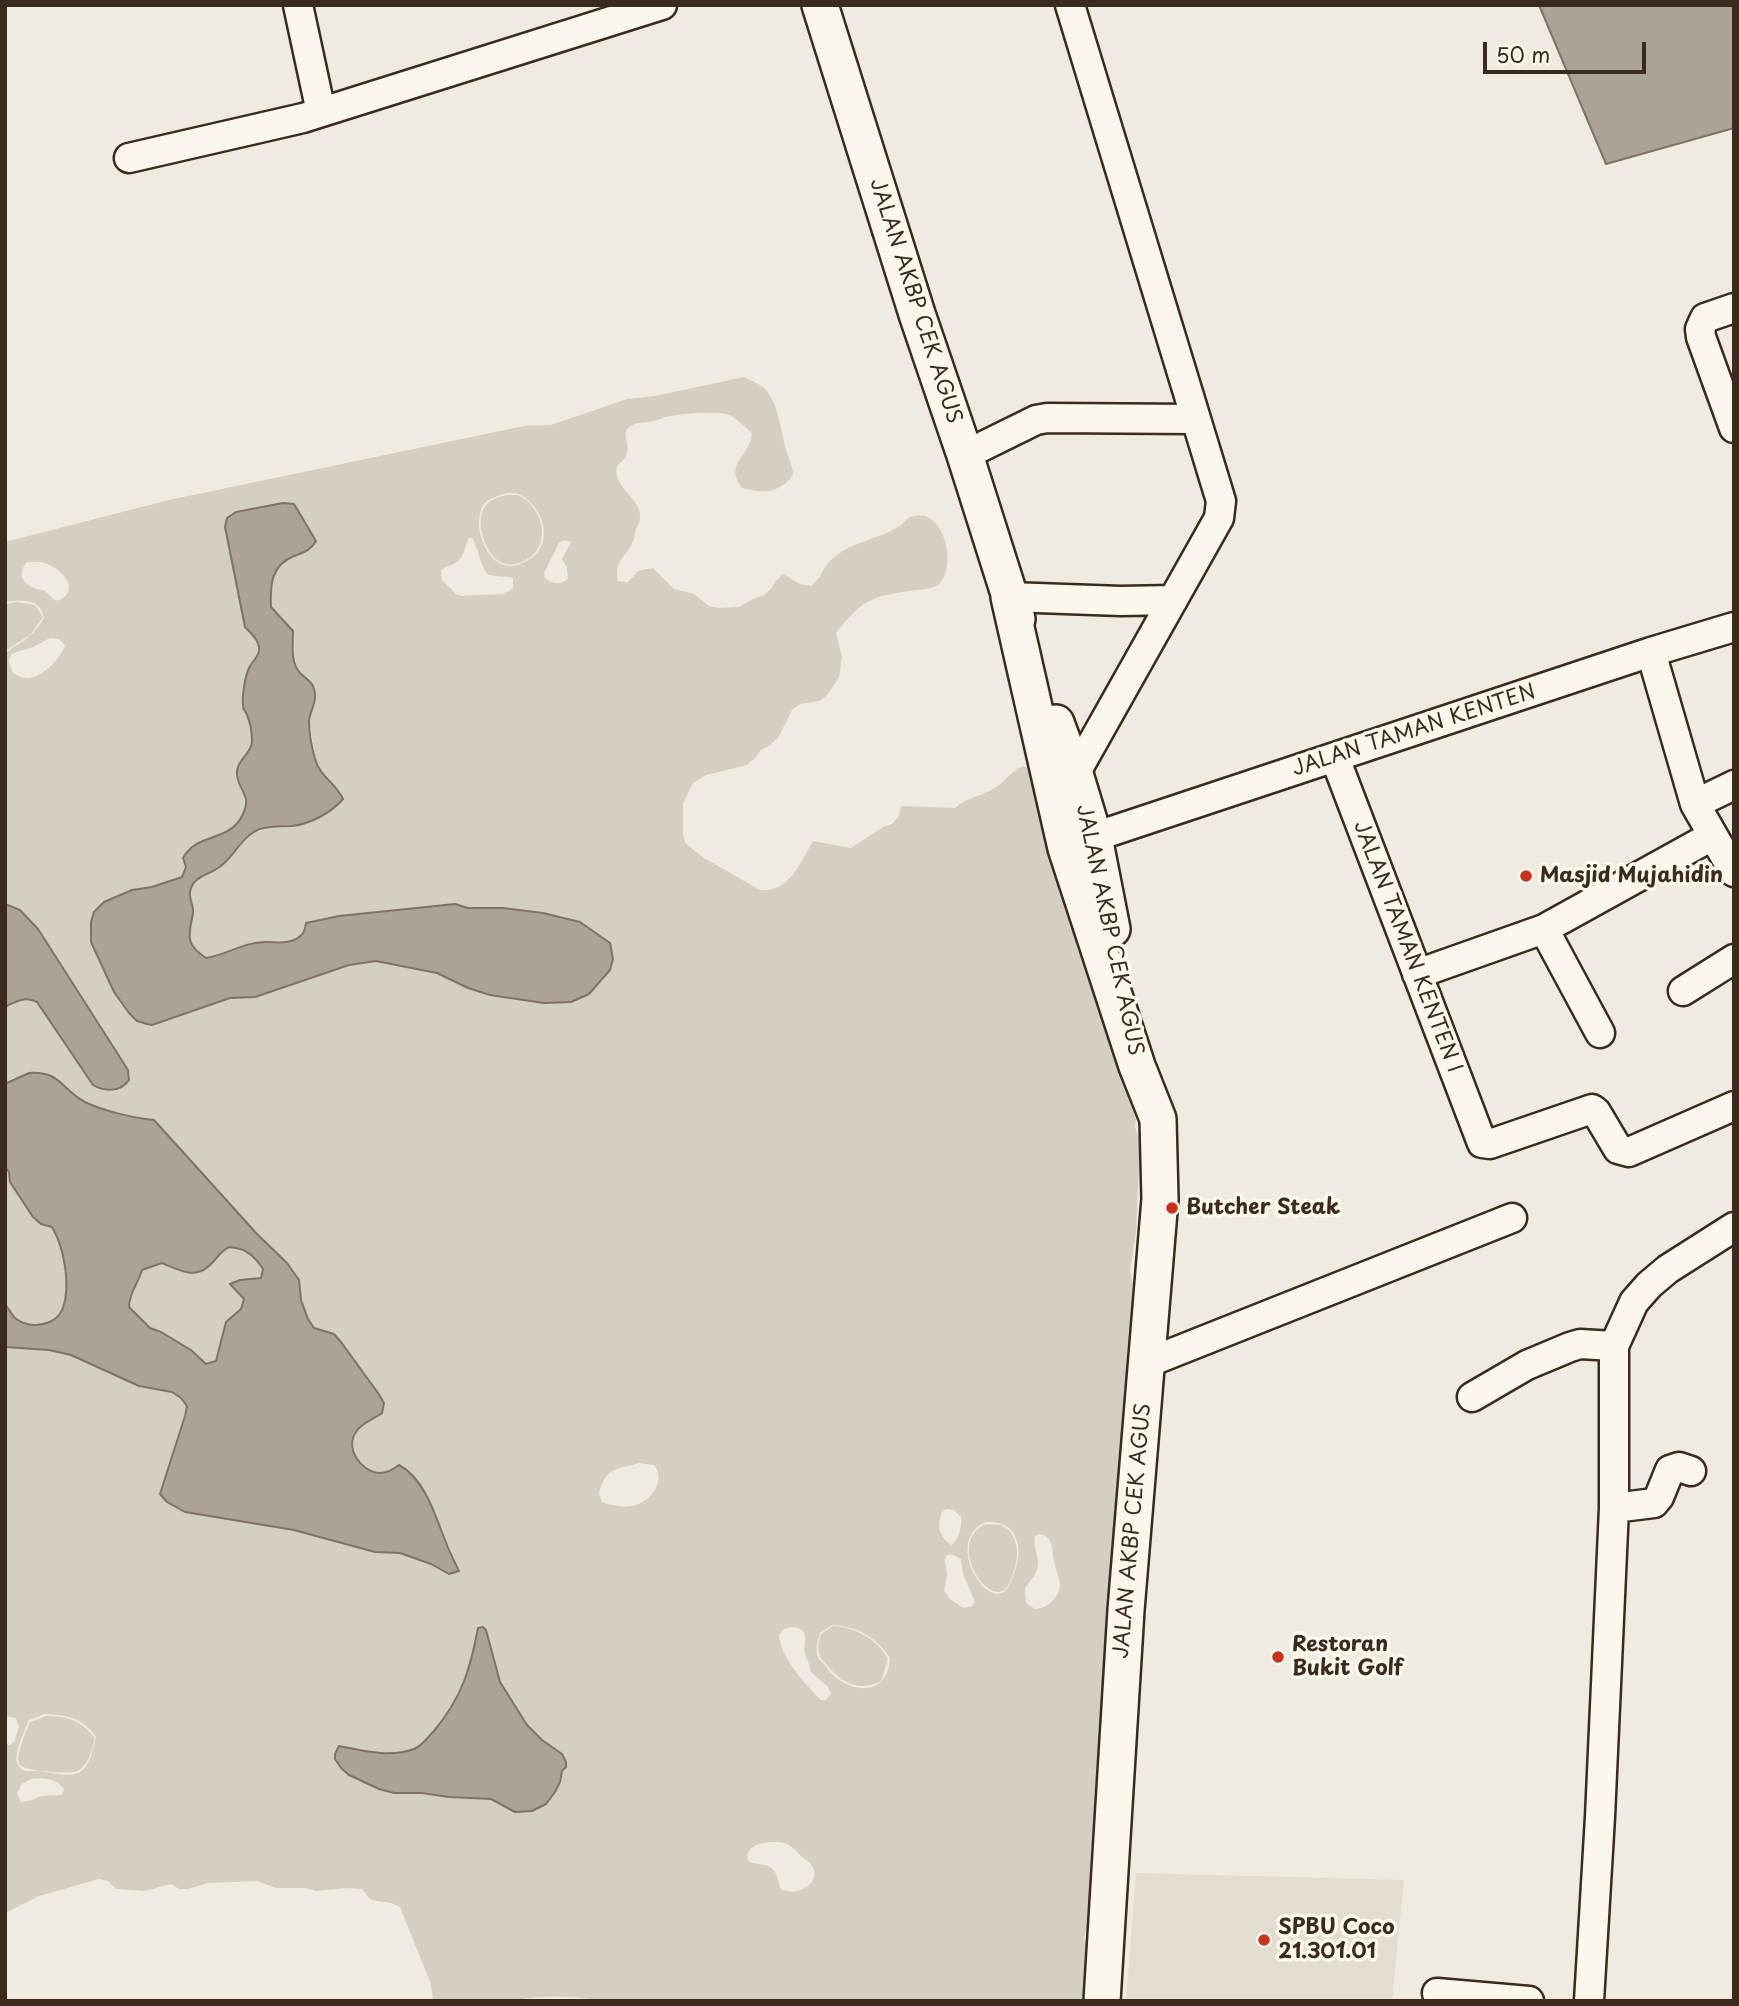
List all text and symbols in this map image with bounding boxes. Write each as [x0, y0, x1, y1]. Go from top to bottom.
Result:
scale bar [1487, 28, 1650, 72]
text: 50 m [1496, 38, 1550, 70]
street label: JALAN AKBP CEK AGUS [863, 175, 967, 427]
street label: JALAN TAMAN KENTEN [1289, 680, 1539, 782]
street label: JALAN AKBP CEK AGUS [1070, 802, 1148, 1058]
street label: JALAN TAMAN KENTEN I [1347, 817, 1467, 1077]
place label: Masjid Mujahidin [1540, 863, 1723, 889]
marker: Masjid Mujahidin [1518, 868, 1534, 884]
place label: Butcher Steak [1186, 1195, 1340, 1221]
marker: Butcher Steak [1164, 1200, 1180, 1216]
street label: JALAN AKBP CEK AGUS [1109, 1402, 1157, 1660]
place label: Restoran Bukit Golf [1292, 1632, 1403, 1682]
marker: Restoran Bukit Golf [1270, 1649, 1286, 1665]
place label: SPBU Coco 21.301.01 [1278, 1915, 1395, 1965]
marker: SPBU Coco 21.301.01 [1256, 1932, 1272, 1948]

